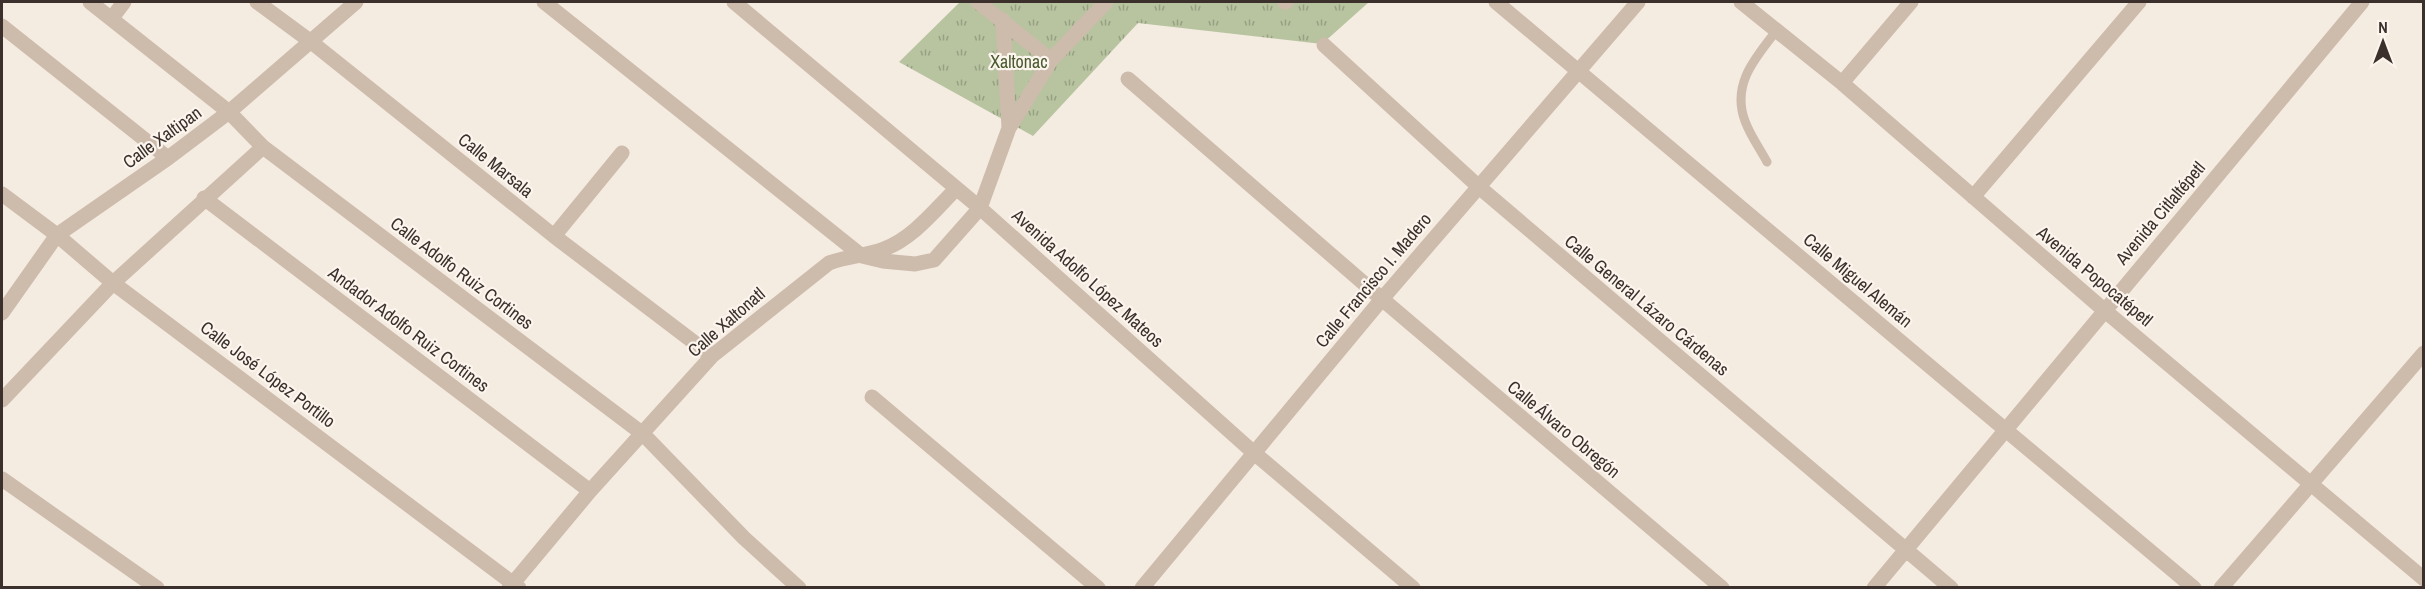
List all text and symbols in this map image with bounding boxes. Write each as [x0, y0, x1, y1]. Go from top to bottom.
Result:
north arrow [2353, 12, 2413, 72]
text: N [2378, 16, 2388, 38]
park label: Xaltonac [990, 49, 1048, 74]
street label: Calle Xaltipan [118, 100, 206, 174]
street label: Calle Marsala [453, 127, 539, 203]
street label: Avenida Citlaltépetl [2109, 156, 2211, 271]
street label: Avenida Adolfo López Mateos [1006, 203, 1169, 353]
street label: Calle Francisco I. Madero [1309, 207, 1437, 353]
street label: Calle Adolfo Ruiz Cortines [385, 211, 539, 335]
street label: Avenida Popocatépetl [2031, 219, 2158, 332]
street label: Calle Miguel Alemán [1798, 227, 1918, 333]
street label: Calle General Lázaro Cárdenas [1559, 229, 1735, 381]
street label: Andador Adolfo Ruiz Cortines [323, 260, 495, 398]
street label: Calle Xaltonatl [682, 281, 770, 363]
street label: Calle José López Portillo [195, 315, 341, 433]
street label: Calle Álvaro Obregón [1502, 374, 1626, 484]

